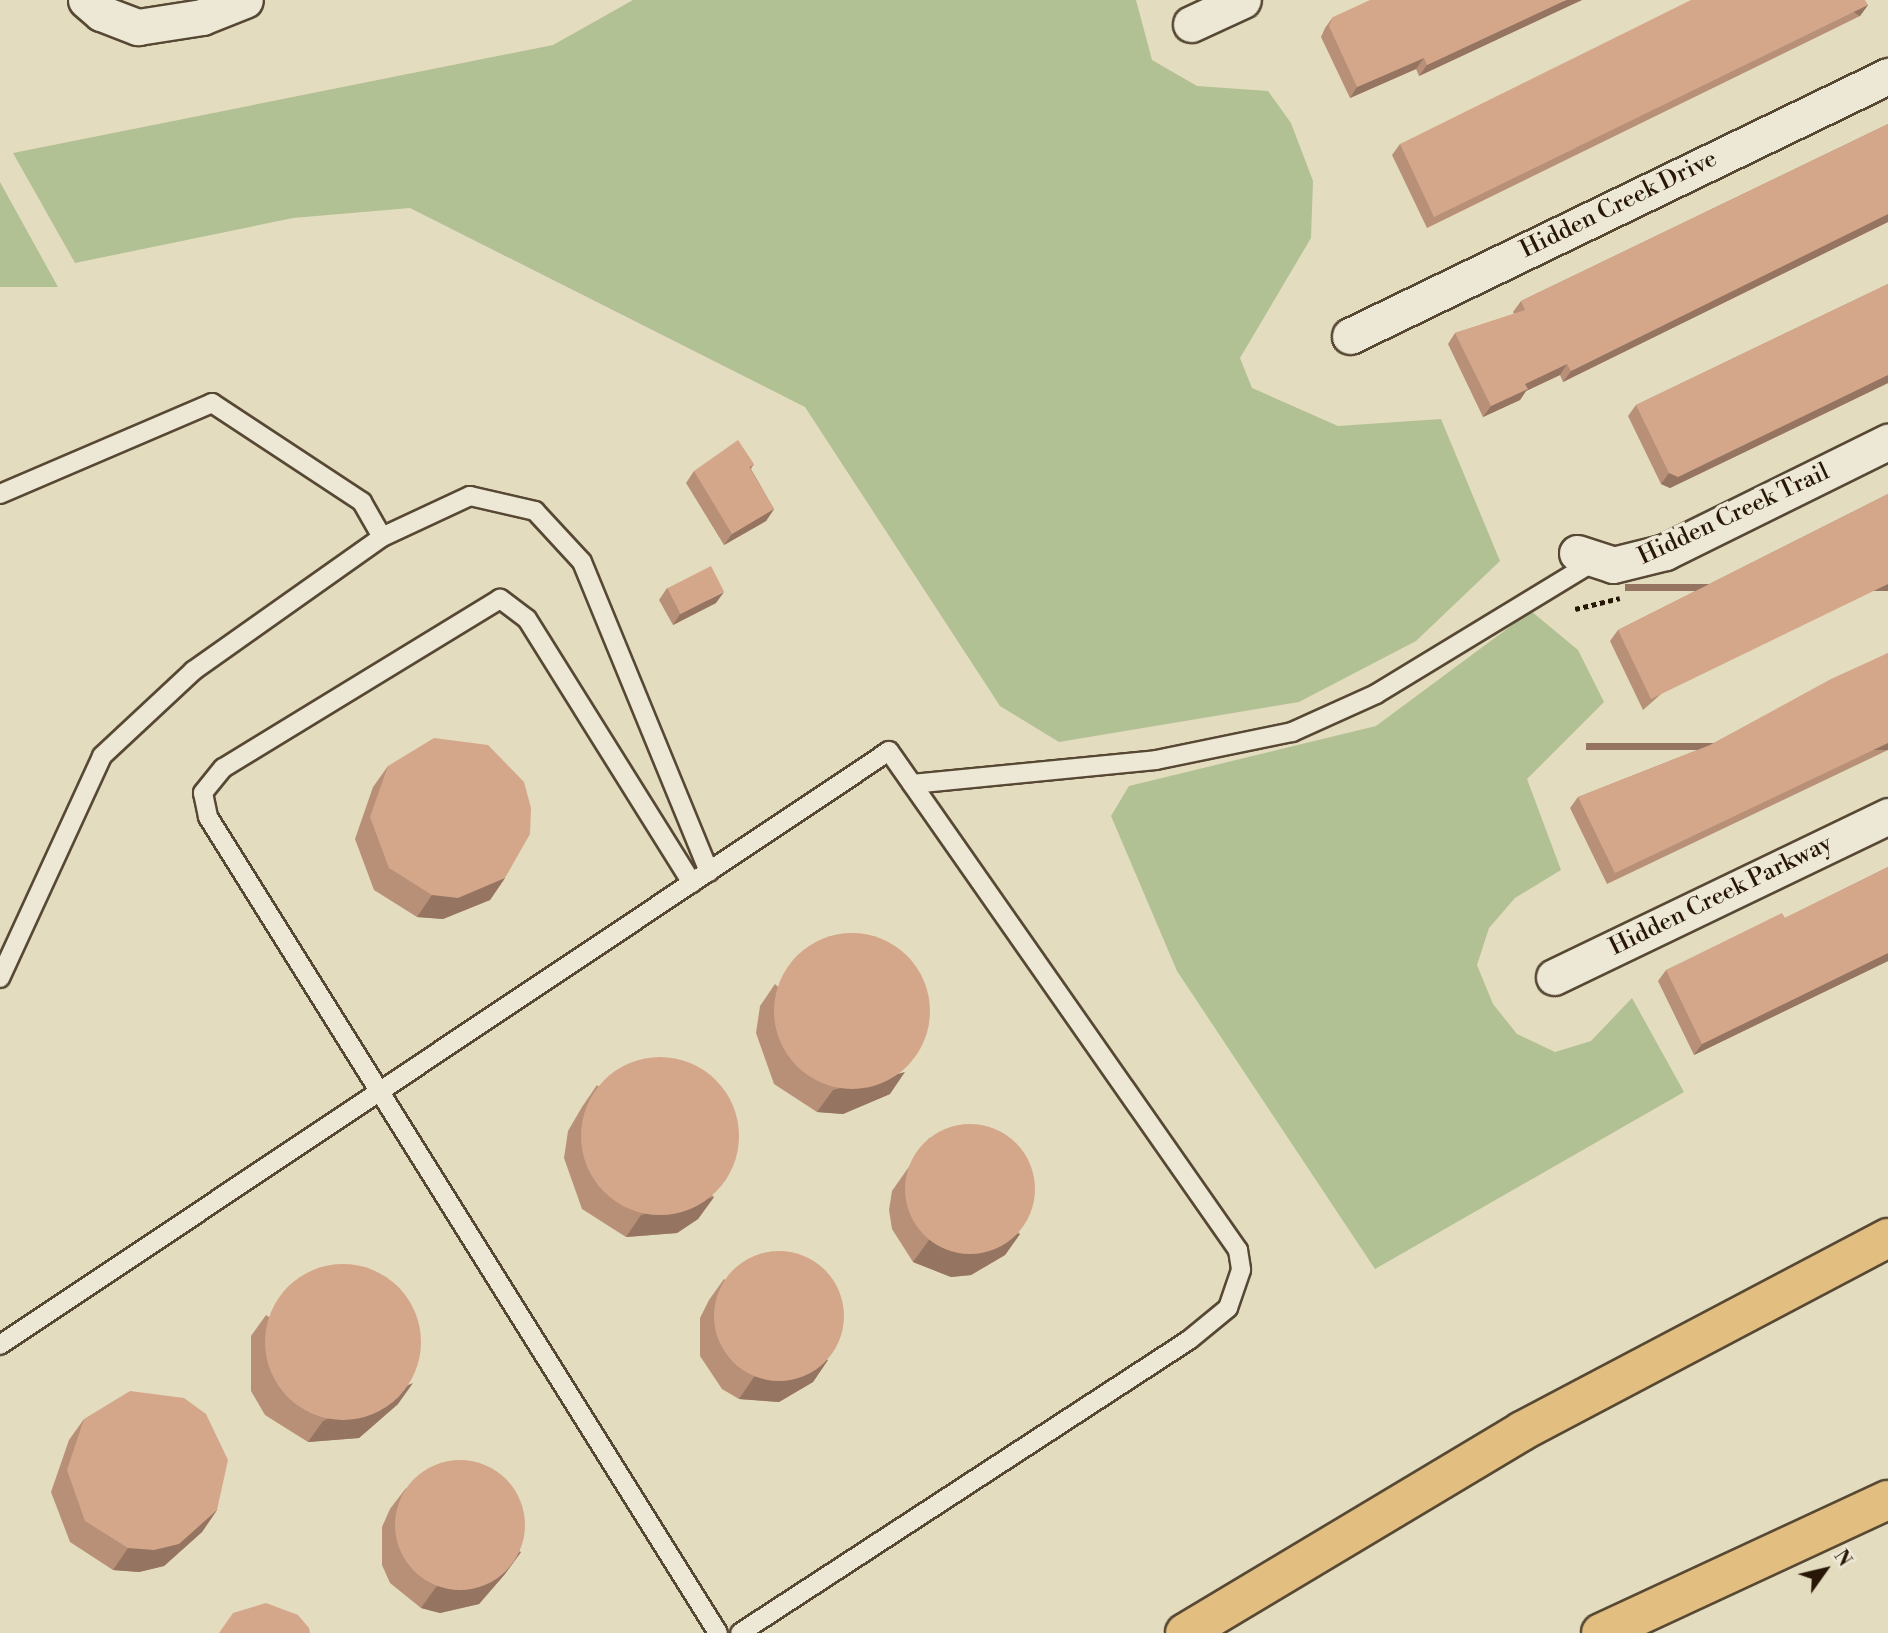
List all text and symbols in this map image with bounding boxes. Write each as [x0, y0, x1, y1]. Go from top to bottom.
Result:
street label: Hidden Creek Drive [1516, 145, 1722, 265]
street label: Hidden Creek Trail [1634, 458, 1834, 572]
street label: Hidden Creek Parkway [1605, 830, 1837, 962]
north arrow [1790, 1535, 1860, 1605]
text: N [1828, 1545, 1857, 1571]

